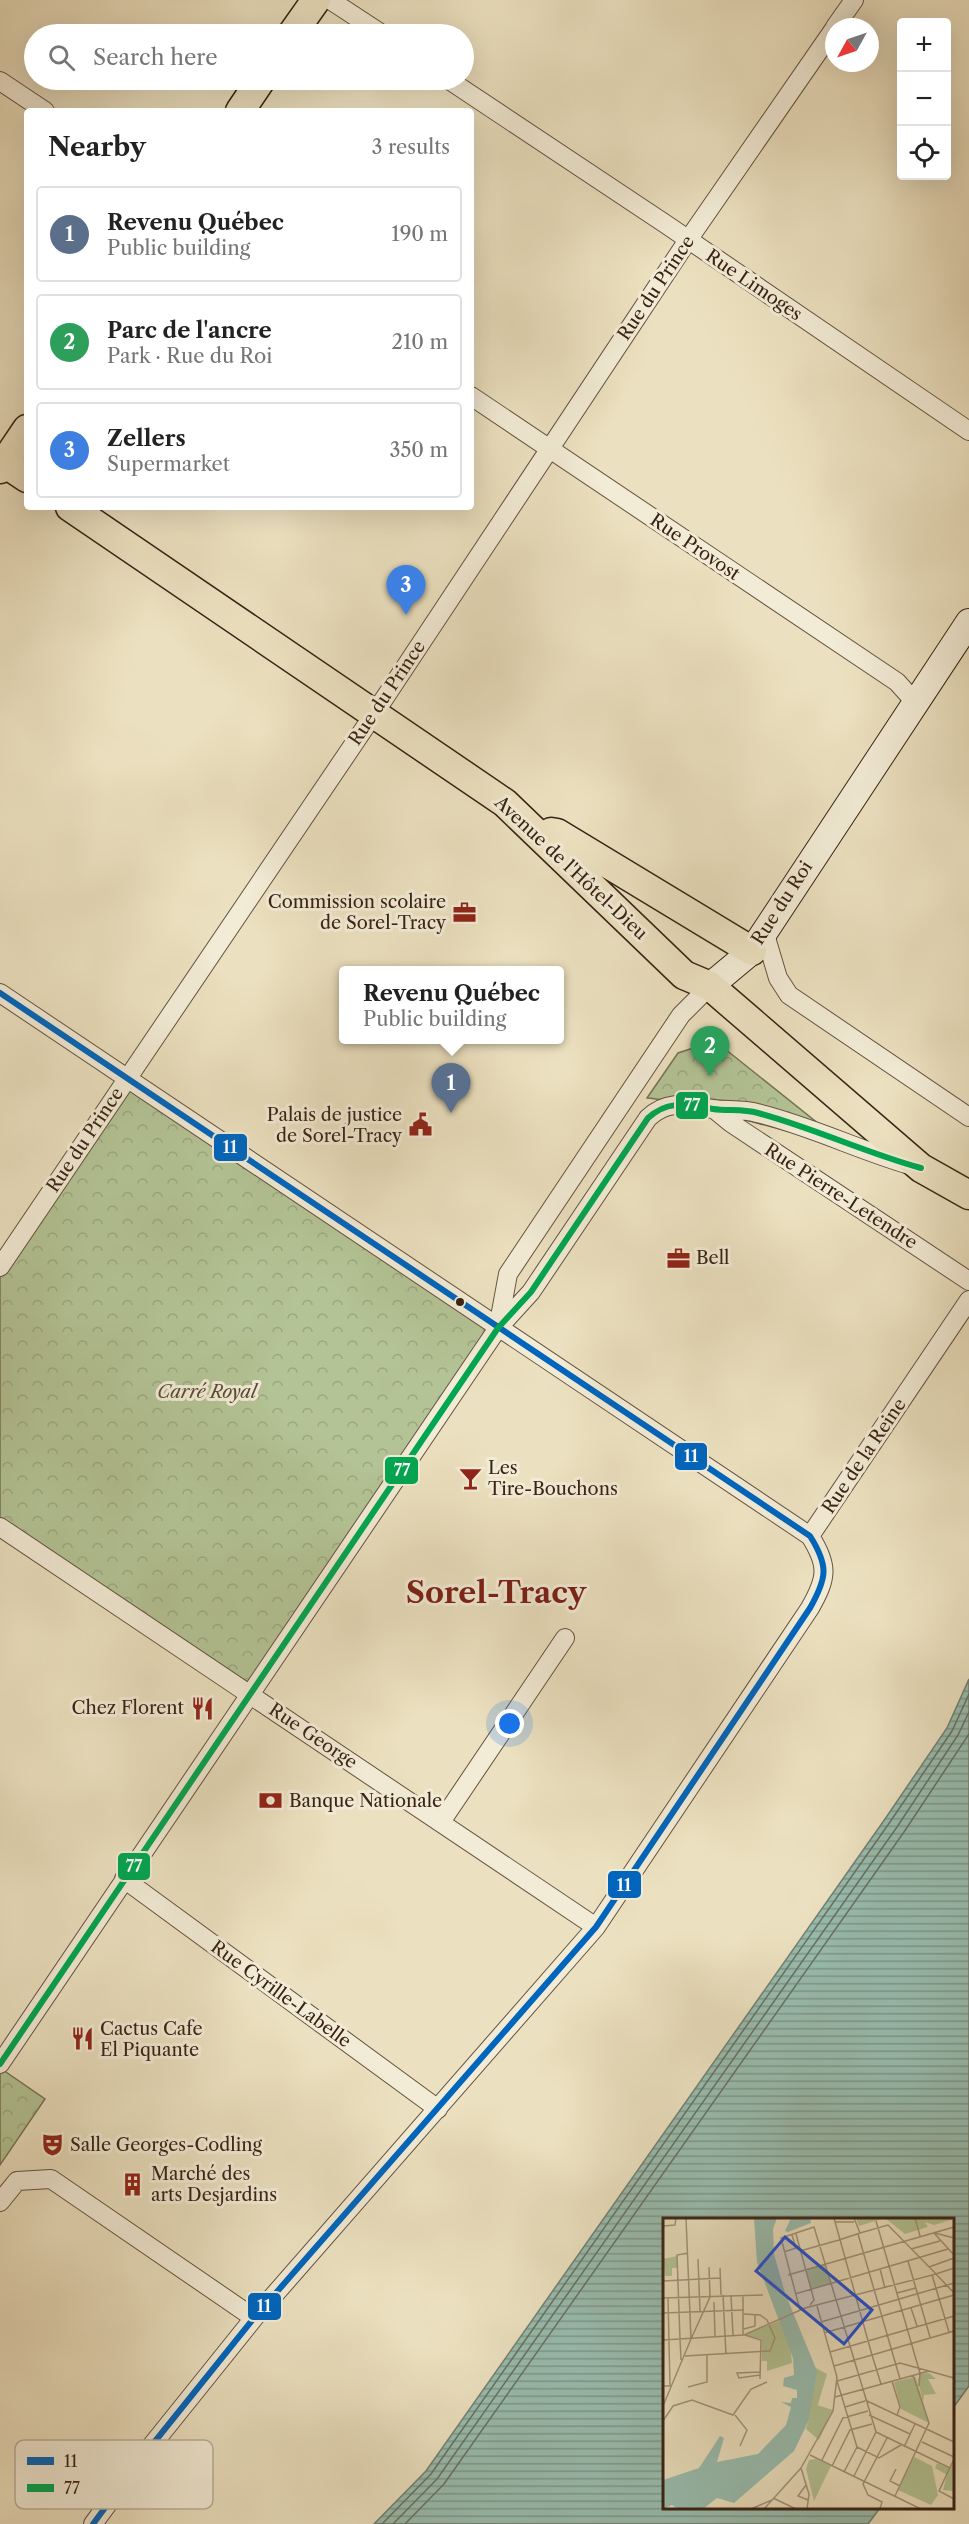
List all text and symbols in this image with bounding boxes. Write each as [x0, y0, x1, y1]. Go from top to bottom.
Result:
north arrow [825, 18, 879, 72]
map controls [897, 18, 951, 180]
button: + [897, 18, 951, 72]
search box [24, 24, 474, 90]
icon: search [45, 41, 78, 74]
text: Search here [93, 44, 218, 71]
button: − [897, 72, 951, 126]
button: locate [897, 126, 951, 180]
text: Nearby [48, 131, 146, 163]
text: 3 results [372, 135, 450, 159]
text: Revenu Québec [107, 209, 284, 236]
text: 1 [65, 222, 74, 246]
text: 190 m [391, 222, 448, 246]
street label: Rue du Prince [613, 231, 699, 345]
text: Public building [107, 236, 250, 260]
street label: Rue Limoges [702, 245, 806, 325]
text: Parc de l'ancre [107, 317, 272, 344]
text: 2 [64, 330, 75, 354]
text: 210 m [391, 330, 448, 354]
text: Park · Rue du Roi [107, 344, 272, 368]
text: Zellers [107, 425, 186, 452]
text: 3 [64, 438, 75, 462]
text: 350 m [390, 438, 448, 462]
text: Supermarket [107, 452, 230, 476]
street label: Rue Provost [646, 509, 744, 585]
pin: 3 [386, 566, 426, 615]
street label: Rue du Prince [344, 636, 430, 750]
street label: Avenue de l'Hôtel-Dieu [489, 791, 652, 945]
street label: Rue du Roi [747, 857, 818, 949]
place label: Commission scolaire de Sorel-Tracy [268, 891, 447, 934]
office icon: Commission scolaire de Sorel-Tracy [451, 899, 477, 925]
popup [339, 966, 564, 1044]
text: Revenu Québec [363, 980, 540, 1007]
text: Public building [363, 1007, 506, 1031]
pin: 2 [690, 1026, 730, 1076]
pin: 1 [432, 1064, 470, 1113]
street label: Rue du Prince [42, 1083, 128, 1197]
line badge: 77 [675, 1091, 709, 1120]
text: 77 [684, 1095, 701, 1115]
place label: Palais de justice de Sorel-Tracy [267, 1104, 403, 1147]
public building icon: Palais de justice de Sorel-Tracy [407, 1112, 433, 1138]
line badge: 11 [213, 1133, 248, 1162]
text: 11 [223, 1137, 238, 1157]
street label: Rue Pierre-Letendre [761, 1138, 921, 1254]
office icon: Bell [665, 1245, 691, 1271]
place label: Bell [696, 1247, 729, 1269]
unlabelled marker [454, 1296, 466, 1308]
park label: Carré Royal [157, 1381, 259, 1403]
street label: Rue de la Reine [817, 1394, 911, 1518]
line badge: 11 [674, 1442, 708, 1471]
text: 11 [684, 1446, 699, 1466]
line badge: 77 [384, 1456, 419, 1485]
place label: Les Tire-Bouchons [488, 1457, 618, 1500]
text: 77 [394, 1460, 411, 1480]
bar icon: Les Tire-Bouchons [457, 1465, 483, 1491]
district label: Sorel-Tracy [406, 1574, 588, 1611]
restaurant icon: Chez Florent [189, 1695, 215, 1721]
place label: Chez Florent [72, 1697, 185, 1719]
street label: Rue George [265, 1698, 361, 1774]
your location [495, 1709, 524, 1738]
bank icon: Banque Nationale [258, 1788, 284, 1814]
place label: Banque Nationale [289, 1790, 442, 1812]
line badge: 77 [117, 1852, 151, 1881]
text: 77 [126, 1856, 143, 1876]
line badge: 11 [607, 1870, 642, 1899]
text: 11 [617, 1875, 632, 1895]
street label: Rue Cyrille-Labelle [207, 1936, 355, 2052]
place label: Cactus Cafe El Piquante [100, 2018, 203, 2061]
restaurant icon: Cactus Cafe El Piquante [69, 2026, 95, 2052]
theatre icon: Salle Georges-Codling [39, 2132, 65, 2158]
place label: Salle Georges-Codling [70, 2134, 262, 2156]
place label: Marché des arts Desjardins [151, 2163, 277, 2206]
building icon: Marché des arts Desjardins [120, 2171, 146, 2197]
inset map [663, 2218, 954, 2509]
line badge: 11 [247, 2292, 282, 2321]
text: 11 [257, 2296, 272, 2316]
legend [15, 2440, 213, 2509]
text: 11 [64, 2451, 78, 2471]
text: 77 [64, 2478, 80, 2498]

